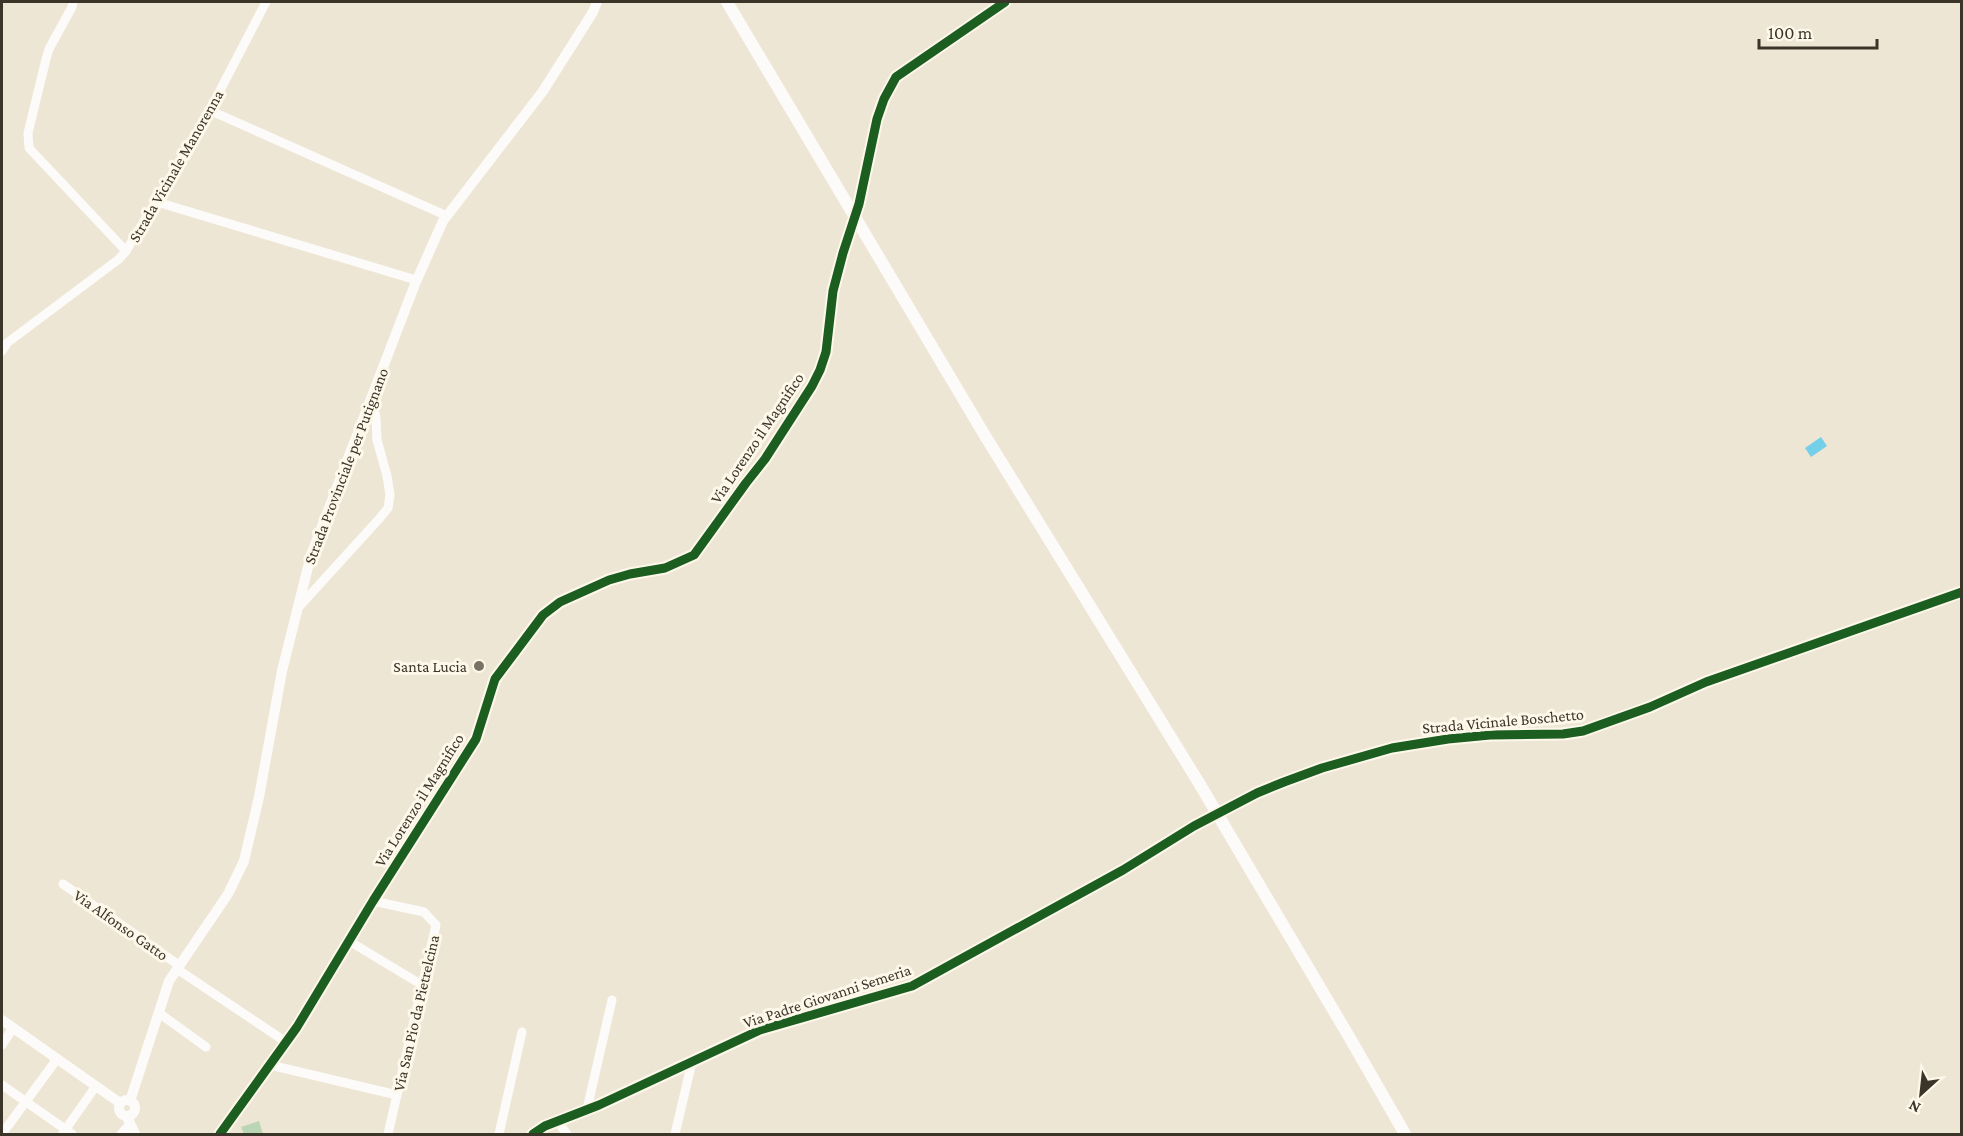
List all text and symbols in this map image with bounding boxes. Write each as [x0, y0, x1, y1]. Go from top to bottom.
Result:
scale bar [1759, 12, 1878, 50]
text: 100 m [1768, 23, 1813, 43]
street label: Strada Vicinale Manorenna [125, 86, 227, 245]
street label: Strada Provinciale per Putignano [301, 365, 392, 567]
street label: Via Lorenzo il Magnifico [707, 369, 808, 507]
place label: Santa Lucia [393, 658, 468, 675]
marker: Santa Lucia [472, 659, 486, 673]
street label: Strada Vicinale Boschetto [1422, 705, 1585, 737]
street label: Via Lorenzo il Magnifico [371, 730, 468, 870]
street label: Via Alfonso Gatto [71, 886, 171, 964]
street label: Via San Pio da Pietrelcina [390, 933, 442, 1093]
street label: Via Padre Giovanni Semeria [741, 961, 914, 1031]
north arrow [1891, 1064, 1951, 1124]
text: N [1906, 1097, 1923, 1117]

